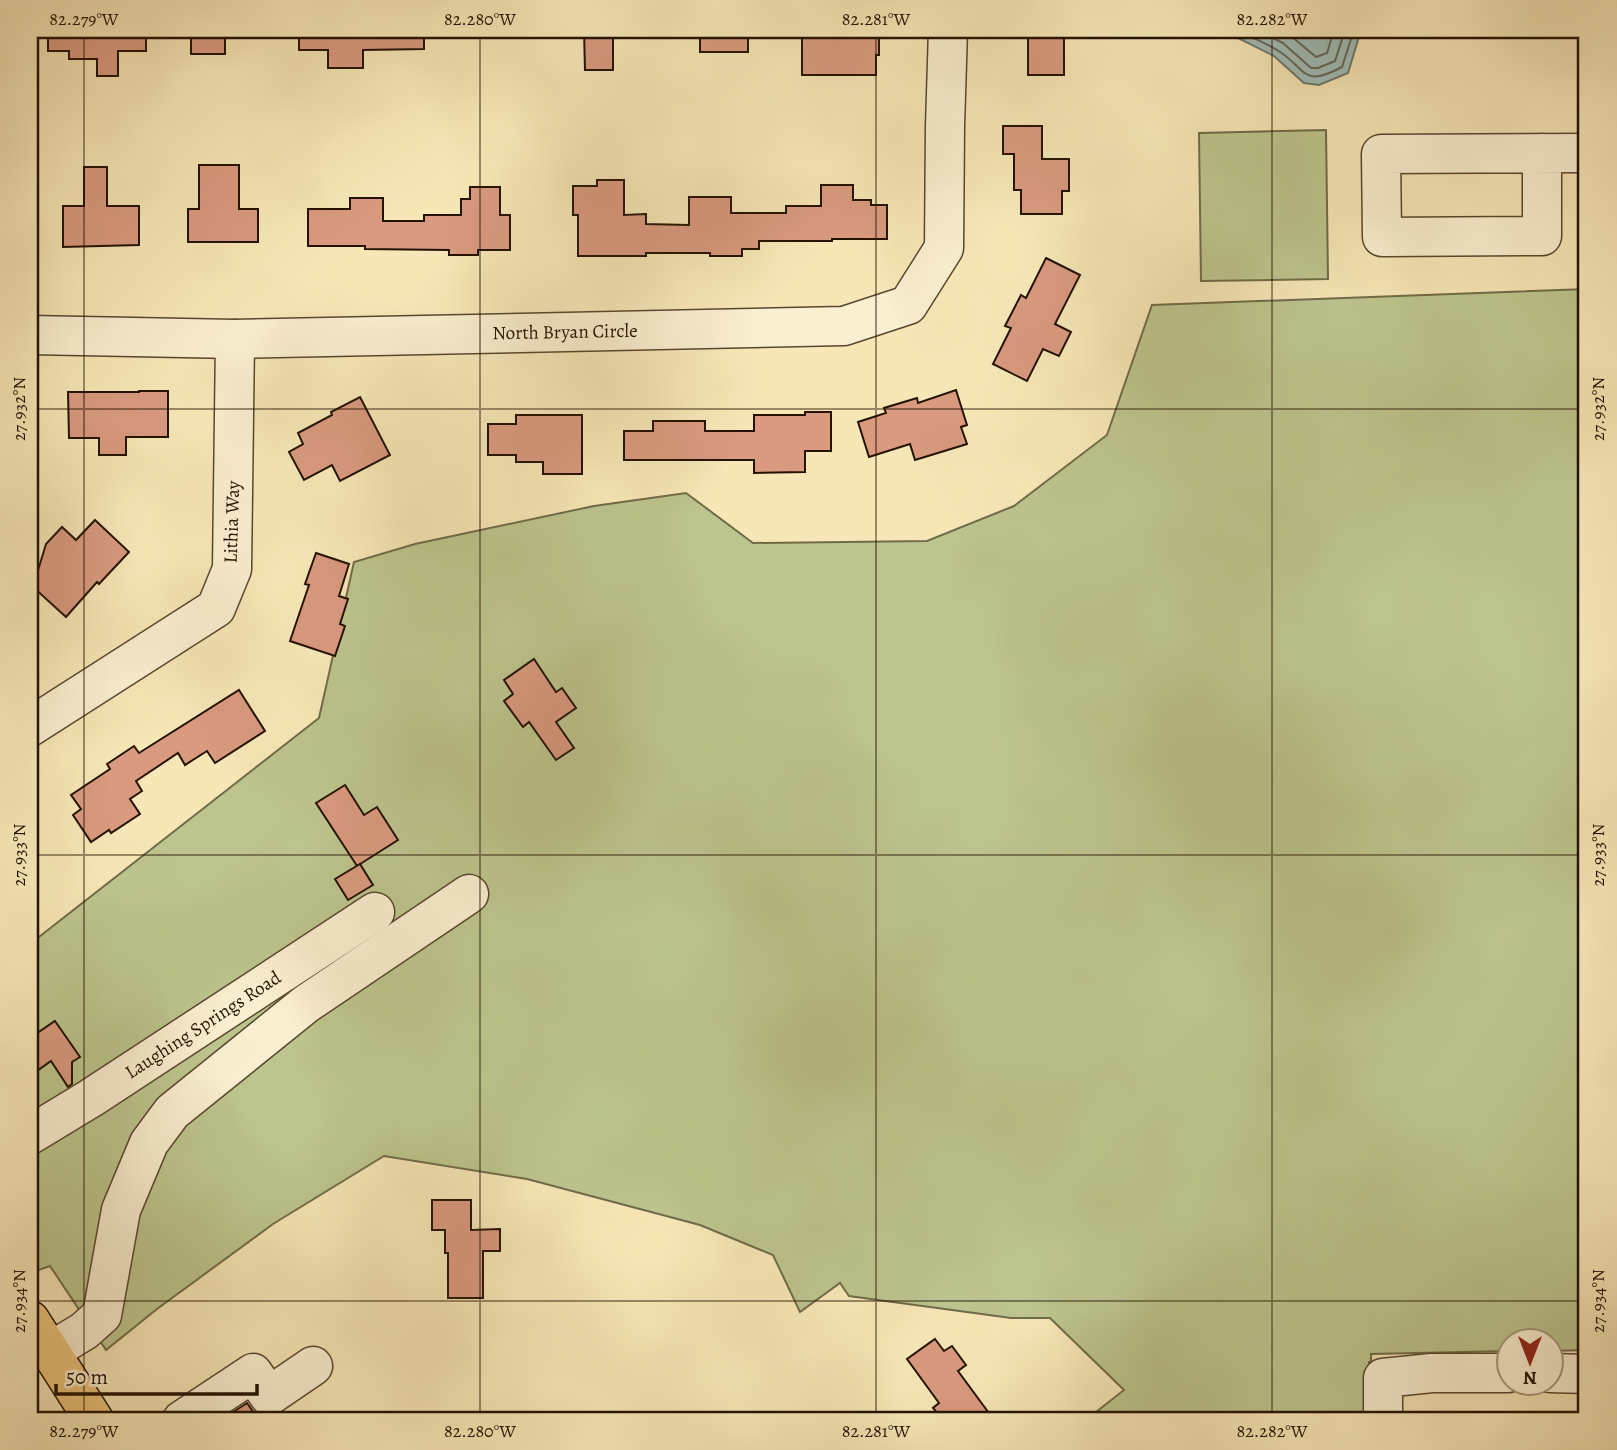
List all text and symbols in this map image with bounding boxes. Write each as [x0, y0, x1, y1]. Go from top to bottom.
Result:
text: 82.279°W [49, 7, 119, 31]
text: 82.280°W [444, 7, 516, 31]
text: 82.281°W [842, 7, 910, 31]
text: 82.282°W [1237, 7, 1308, 31]
street label: North Bryan Circle [492, 318, 638, 346]
text: 27.932°N [7, 377, 31, 441]
text: 27.932°N [1586, 377, 1610, 441]
street label: Lithia Way [218, 480, 246, 564]
text: 27.933°N [7, 823, 31, 887]
text: 27.933°N [1586, 823, 1610, 887]
street label: Laughing Springs Road [120, 964, 287, 1085]
text: 27.934°N [7, 1269, 31, 1333]
text: 27.934°N [1586, 1269, 1610, 1333]
north arrow [1494, 1328, 1564, 1398]
scale bar [56, 1352, 257, 1396]
text: 50 m [66, 1363, 108, 1391]
text: N [1523, 1365, 1537, 1391]
text: 82.279°W [49, 1419, 119, 1443]
text: 82.280°W [444, 1419, 516, 1443]
text: 82.281°W [842, 1419, 910, 1443]
text: 82.282°W [1237, 1419, 1308, 1443]

